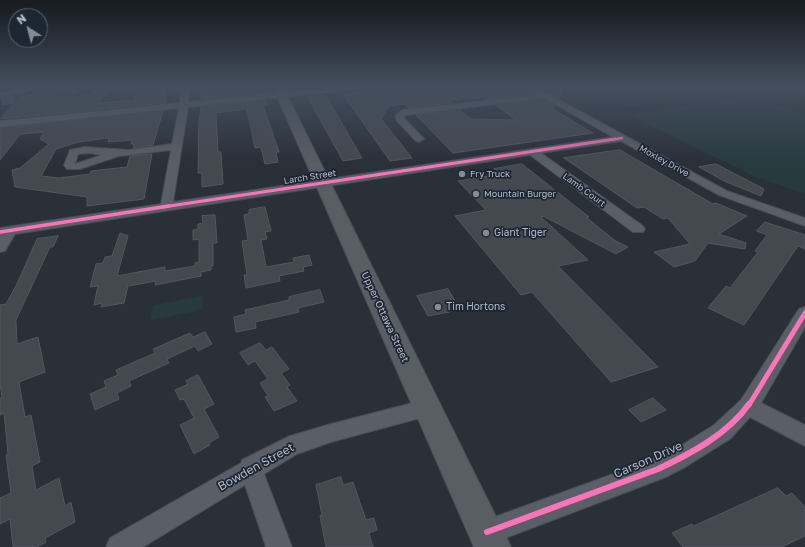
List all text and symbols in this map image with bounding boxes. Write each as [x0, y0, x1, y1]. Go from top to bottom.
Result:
north arrow [8, 8, 48, 48]
text: N [14, 11, 28, 26]
street label: Moxley Drive [637, 143, 691, 179]
street label: Larch Street [283, 168, 337, 186]
marker: Fry Truck [457, 169, 467, 179]
place label: Fry Truck [470, 169, 510, 179]
street label: Lamb Court [560, 171, 608, 209]
marker: Mountain Burger [471, 189, 481, 199]
place label: Mountain Burger [484, 189, 556, 199]
place label: Giant Tiger [494, 227, 547, 239]
marker: Giant Tiger [481, 228, 491, 238]
street label: Upper Ottawa Street [359, 270, 411, 364]
place label: Tim Hortons [446, 301, 505, 313]
marker: Tim Hortons [433, 302, 443, 312]
street label: Carson Drive [612, 439, 684, 481]
street label: Bowden Street [215, 440, 297, 494]

